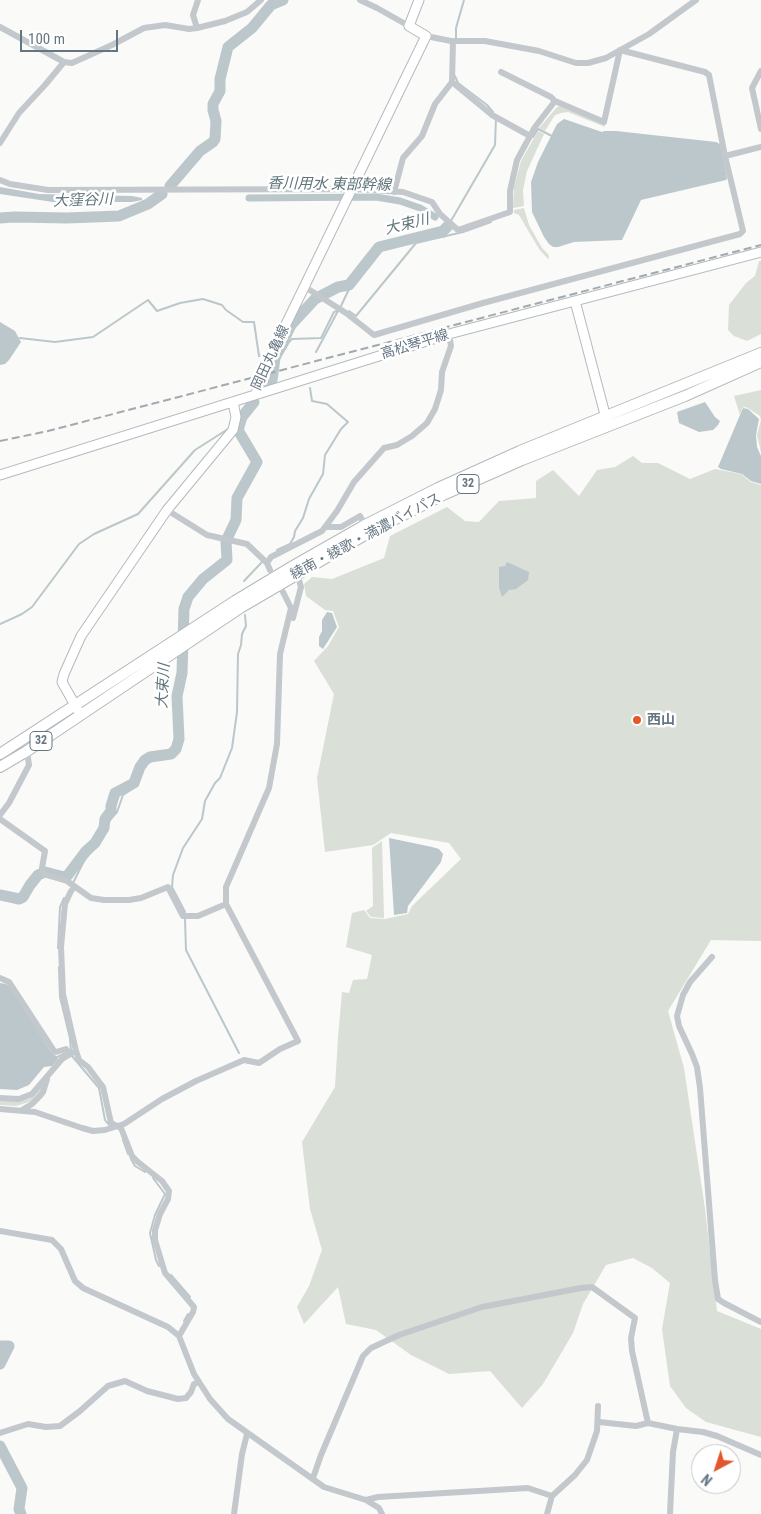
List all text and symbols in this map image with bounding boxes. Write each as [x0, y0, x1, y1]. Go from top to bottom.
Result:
scale bar [22, 20, 120, 52]
text: 100 m [28, 30, 65, 48]
water label: 香川用水 東部幹線 [267, 175, 391, 195]
water label: 大窪谷川 [53, 191, 113, 211]
water label: 大束川 [383, 211, 431, 239]
street label: 岡田丸亀線 [249, 323, 293, 393]
street label: 高松琴平線 [379, 327, 451, 363]
road number: 32 [457, 474, 479, 494]
street label: 綾南・綾歌・満濃バイパス [288, 490, 444, 584]
water label: 大束川 [154, 663, 174, 709]
place label: 西山 [647, 712, 675, 728]
marker: 西山 [631, 714, 643, 726]
road number: 32 [30, 731, 52, 750]
north arrow [691, 1444, 741, 1494]
text: N [699, 1471, 715, 1489]

